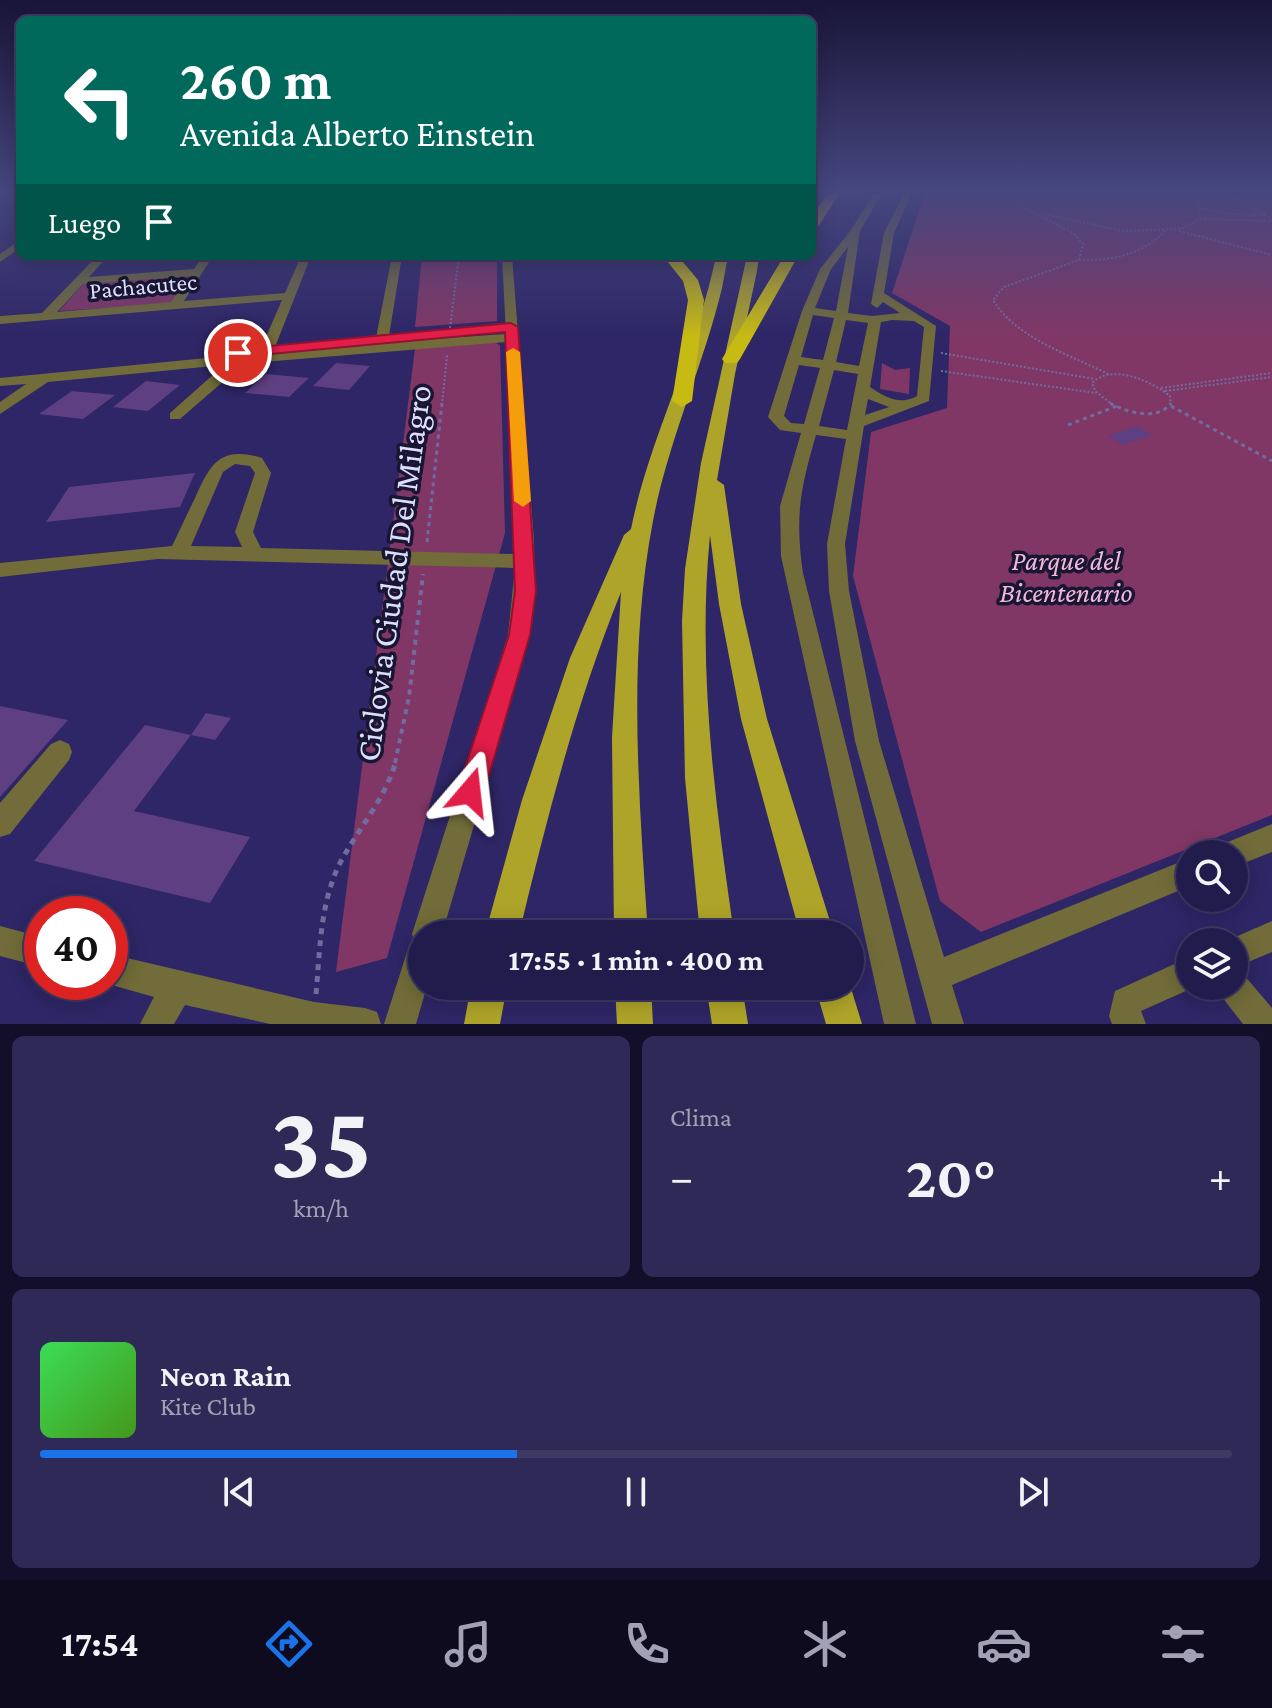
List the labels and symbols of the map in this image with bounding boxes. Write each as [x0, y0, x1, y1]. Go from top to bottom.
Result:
street label: Pachacutec [88, 267, 198, 304]
pin [204, 319, 272, 387]
street label: Ciclovia Ciudad Del Milagro [349, 383, 439, 764]
park label: Parque del Bicentenario [1000, 545, 1133, 608]
position arrow [428, 750, 512, 834]
speed limit sign: 40 [24, 896, 128, 1000]

